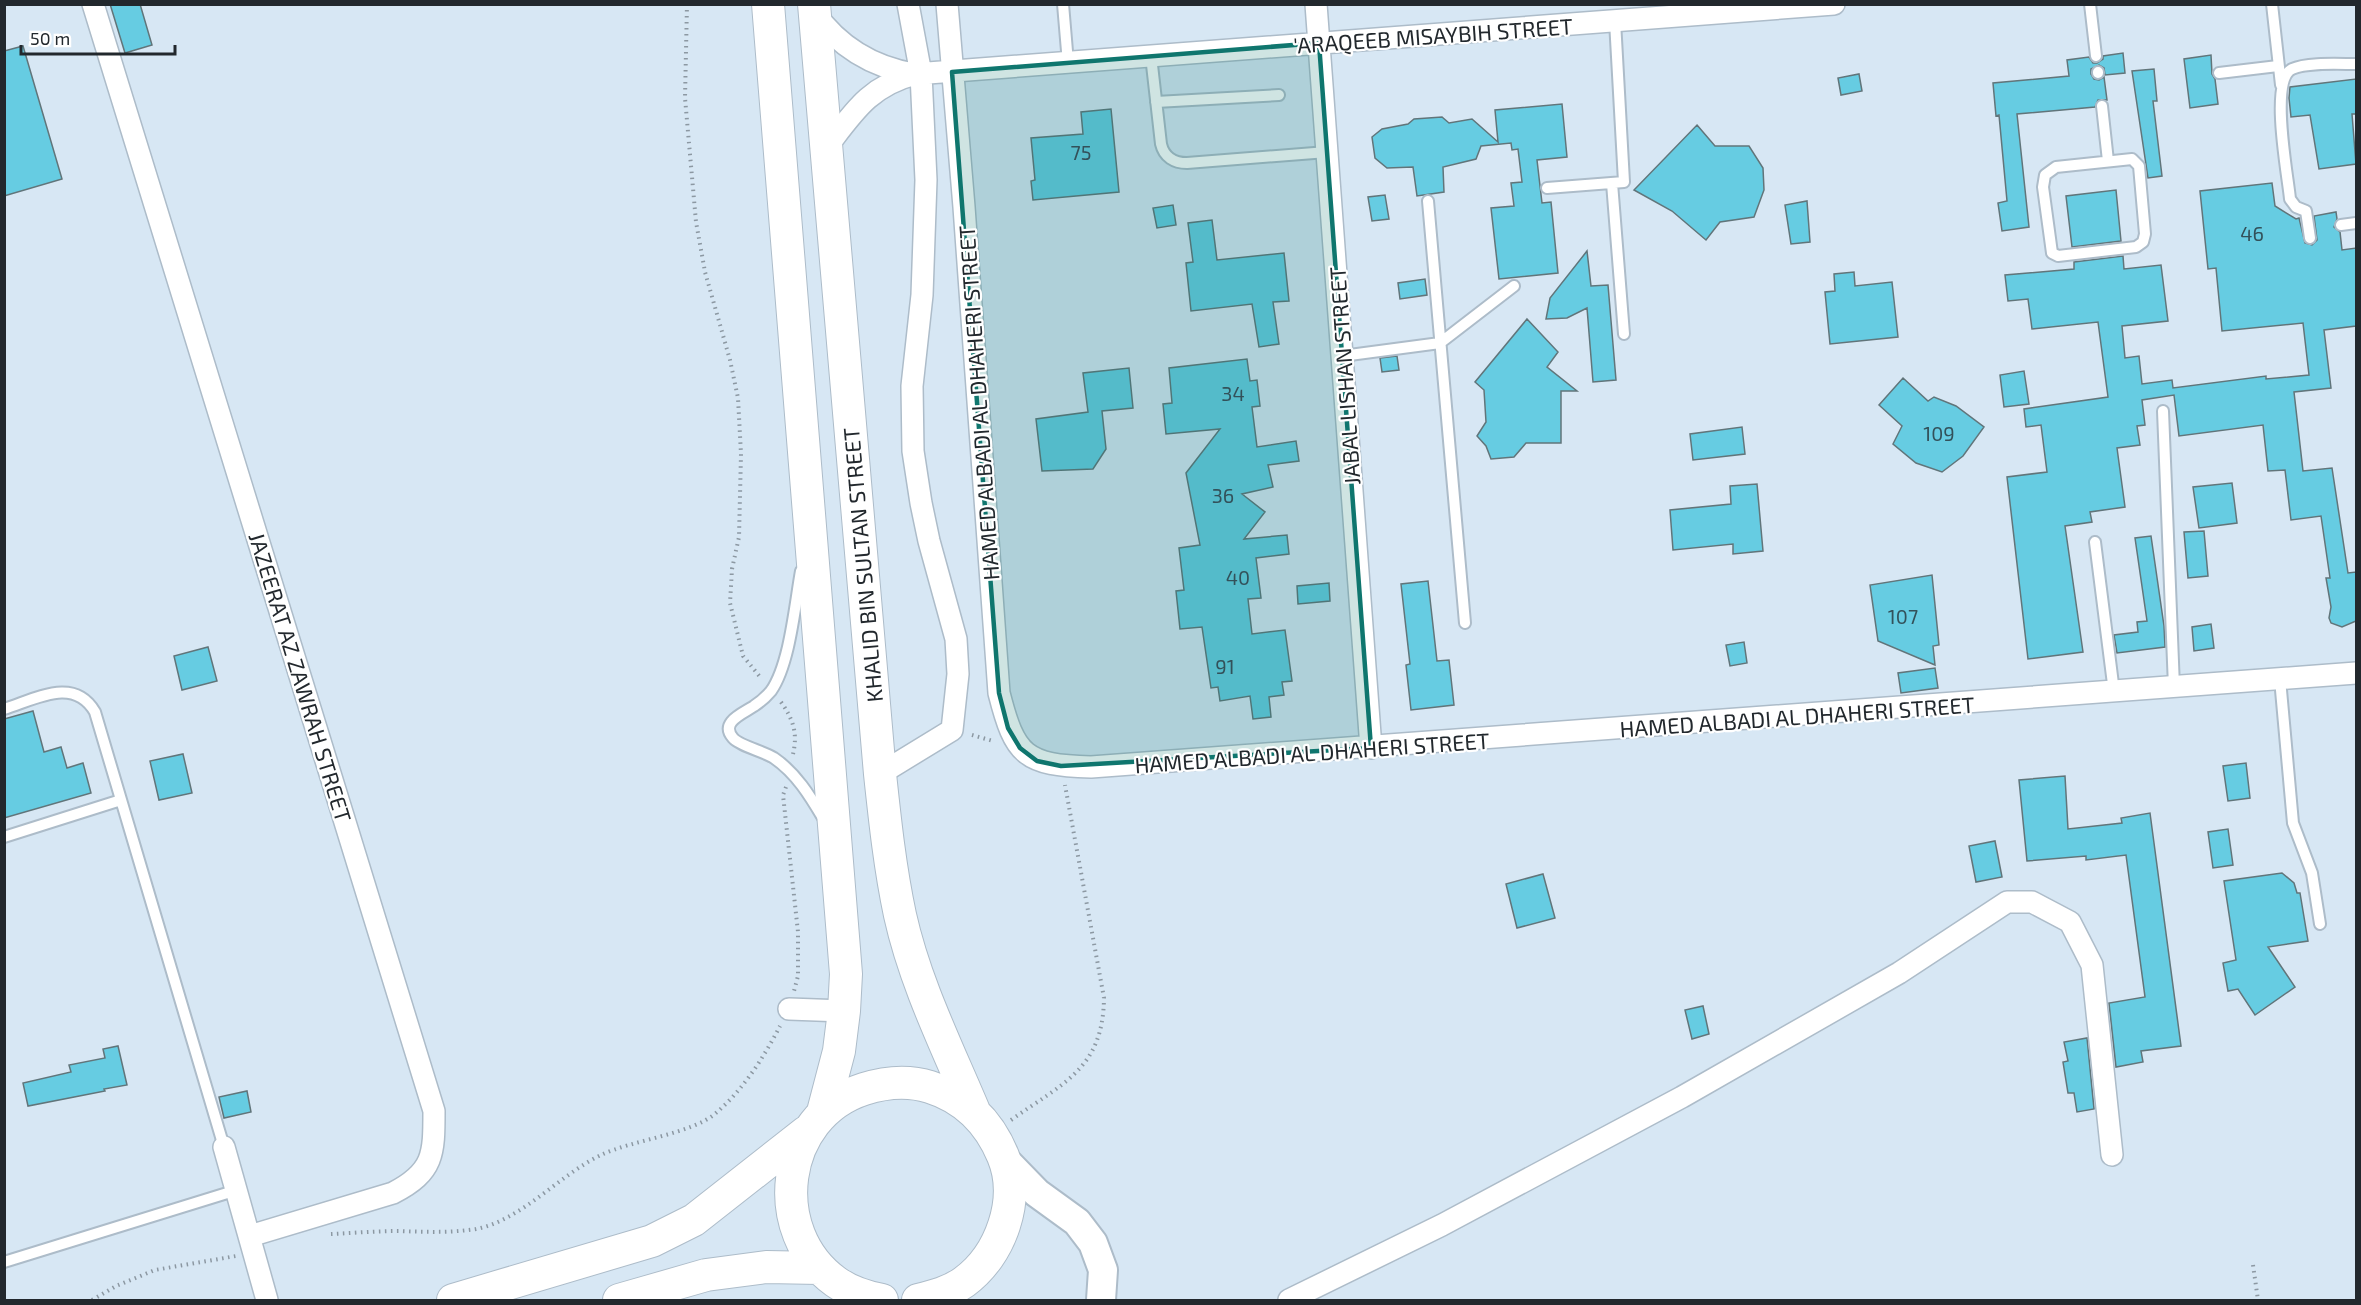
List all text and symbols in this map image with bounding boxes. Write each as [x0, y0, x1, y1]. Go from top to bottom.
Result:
street label: 'ARAQEEB MISAYBIH STREET [1292, 12, 1574, 59]
scale bar [21, 18, 176, 56]
text: 50 m [30, 27, 70, 49]
house number: 75 [1071, 140, 1091, 164]
house number: 46 [2240, 221, 2264, 245]
street label: HAMED ALBADI AL DHAHERI STREET [953, 224, 1003, 581]
street label: JABAL LISHAN STREET [1323, 266, 1365, 486]
house number: 34 [1221, 381, 1245, 405]
house number: 109 [1923, 421, 1955, 445]
street label: KHALID BIN SULTAN STREET [837, 426, 887, 703]
house number: 36 [1212, 483, 1234, 507]
street label: JAZEERAT AZ ZAWRAH STREET [244, 529, 358, 825]
house number: 40 [1226, 565, 1250, 589]
house number: 107 [1888, 604, 1918, 628]
house number: 91 [1215, 654, 1235, 678]
street label: HAMED ALBADI AL DHAHERI STREET [1619, 691, 1976, 741]
street label: HAMED ALBADI AL DHAHERI STREET [1134, 727, 1491, 777]

